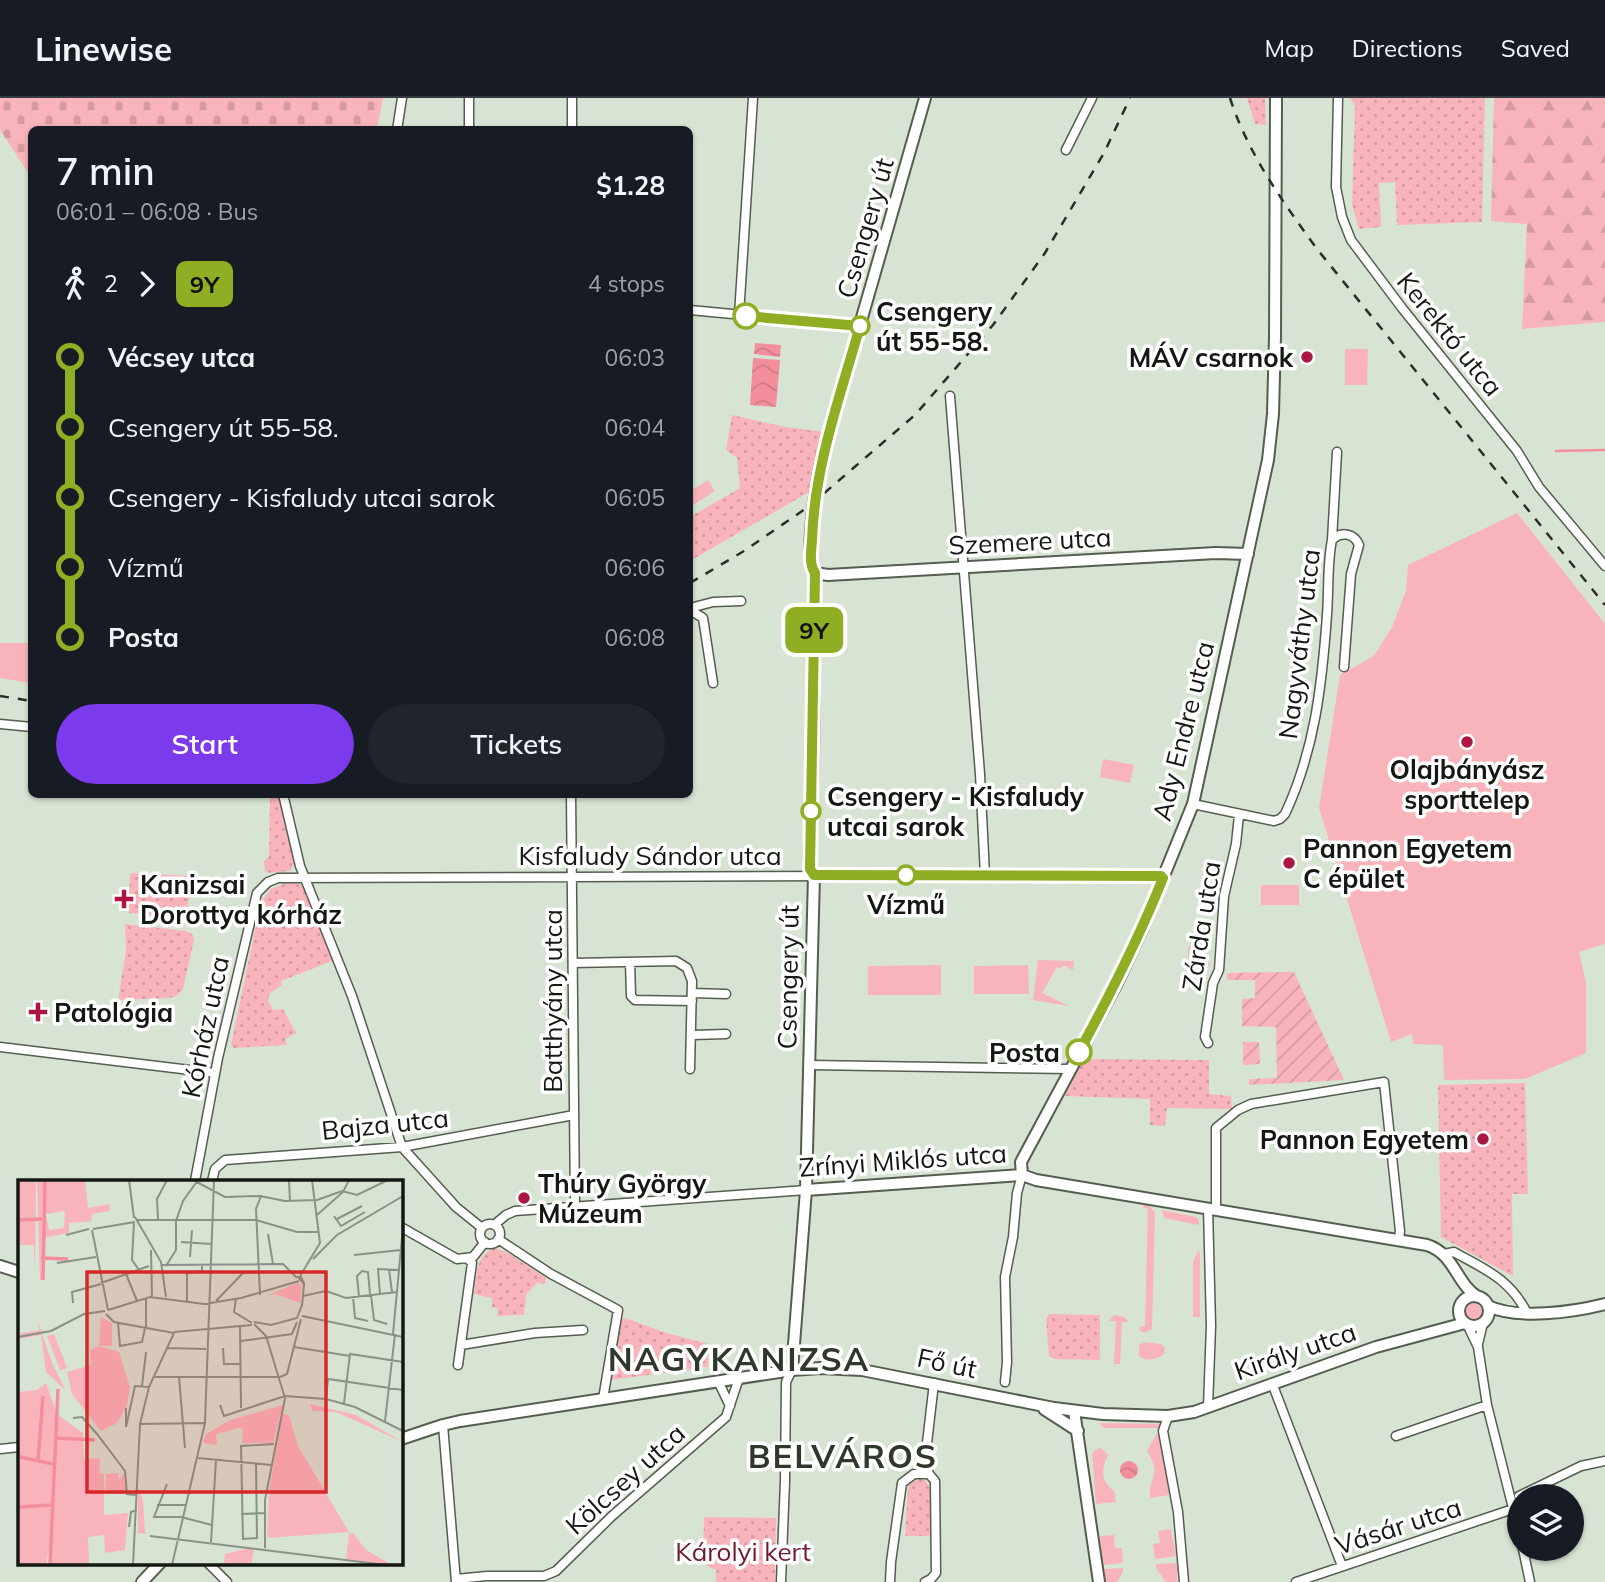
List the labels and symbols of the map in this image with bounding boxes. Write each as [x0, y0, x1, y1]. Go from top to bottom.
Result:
street label: Csengery út [829, 154, 901, 302]
street label: Kerektó utca [1390, 265, 1510, 403]
place label: Csengery út 55-58. [876, 295, 993, 358]
unlabelled marker [733, 303, 759, 329]
marker: Csengery út 55-58. [850, 316, 870, 336]
place label: MÁV csarnok [1129, 341, 1294, 374]
marker: MÁV csarnok [1299, 349, 1315, 365]
street label: Szemere utca [948, 520, 1112, 562]
street label: Nagyváthy utca [1271, 547, 1327, 741]
line badge: 9Y [782, 607, 846, 653]
street label: Ady Endre utca [1145, 638, 1221, 824]
marker: Olajbányász sporttelep [1459, 734, 1475, 750]
place label: Olajbányász sporttelep [1390, 753, 1544, 816]
place label: Csengery - Kisfaludy utcai sarok [827, 780, 1085, 843]
marker: Csengery - Kisfaludy utcai sarok [801, 801, 821, 821]
place label: Pannon Egyetem C épület [1303, 832, 1512, 895]
street label: Kisfaludy Sándor utca [518, 839, 782, 872]
marker: Pannon Egyetem C épület [1281, 855, 1297, 871]
street label: Zárda utca [1174, 859, 1228, 993]
marker: Vízmű [896, 865, 916, 885]
place label: Kanizsai Dorottya kórház [140, 868, 342, 931]
place label: Vízmű [866, 888, 945, 921]
marker: Kanizsai Dorottya kórház [114, 889, 134, 909]
street label: Csengery út [770, 904, 806, 1050]
street label: Batthyány utca [536, 909, 569, 1093]
street label: Kórház utca [174, 953, 236, 1101]
place label: Patológia [54, 996, 173, 1029]
marker: Patológia [28, 1002, 48, 1022]
place label: Posta [989, 1036, 1060, 1069]
marker: Posta [1066, 1039, 1092, 1065]
street label: Bajza utca [320, 1101, 450, 1147]
place label: Pannon Egyetem [1260, 1123, 1469, 1156]
marker: Pannon Egyetem [1475, 1131, 1491, 1147]
street label: Zrínyi Miklós utca [798, 1136, 1008, 1184]
place label: Thúry György Múzeum [538, 1167, 707, 1230]
inset map [18, 1180, 402, 1564]
marker: Thúry György Múzeum [516, 1190, 532, 1206]
street label: Király utca [1230, 1315, 1360, 1387]
district label: NAGYKANIZSA [608, 1338, 870, 1379]
street label: Fő út [914, 1341, 980, 1385]
street label: Kölcsey utca [558, 1417, 692, 1541]
district label: BELVÁROS [748, 1435, 938, 1476]
street label: Vásár utca [1331, 1490, 1465, 1562]
park label: Károlyi kert [675, 1535, 811, 1568]

